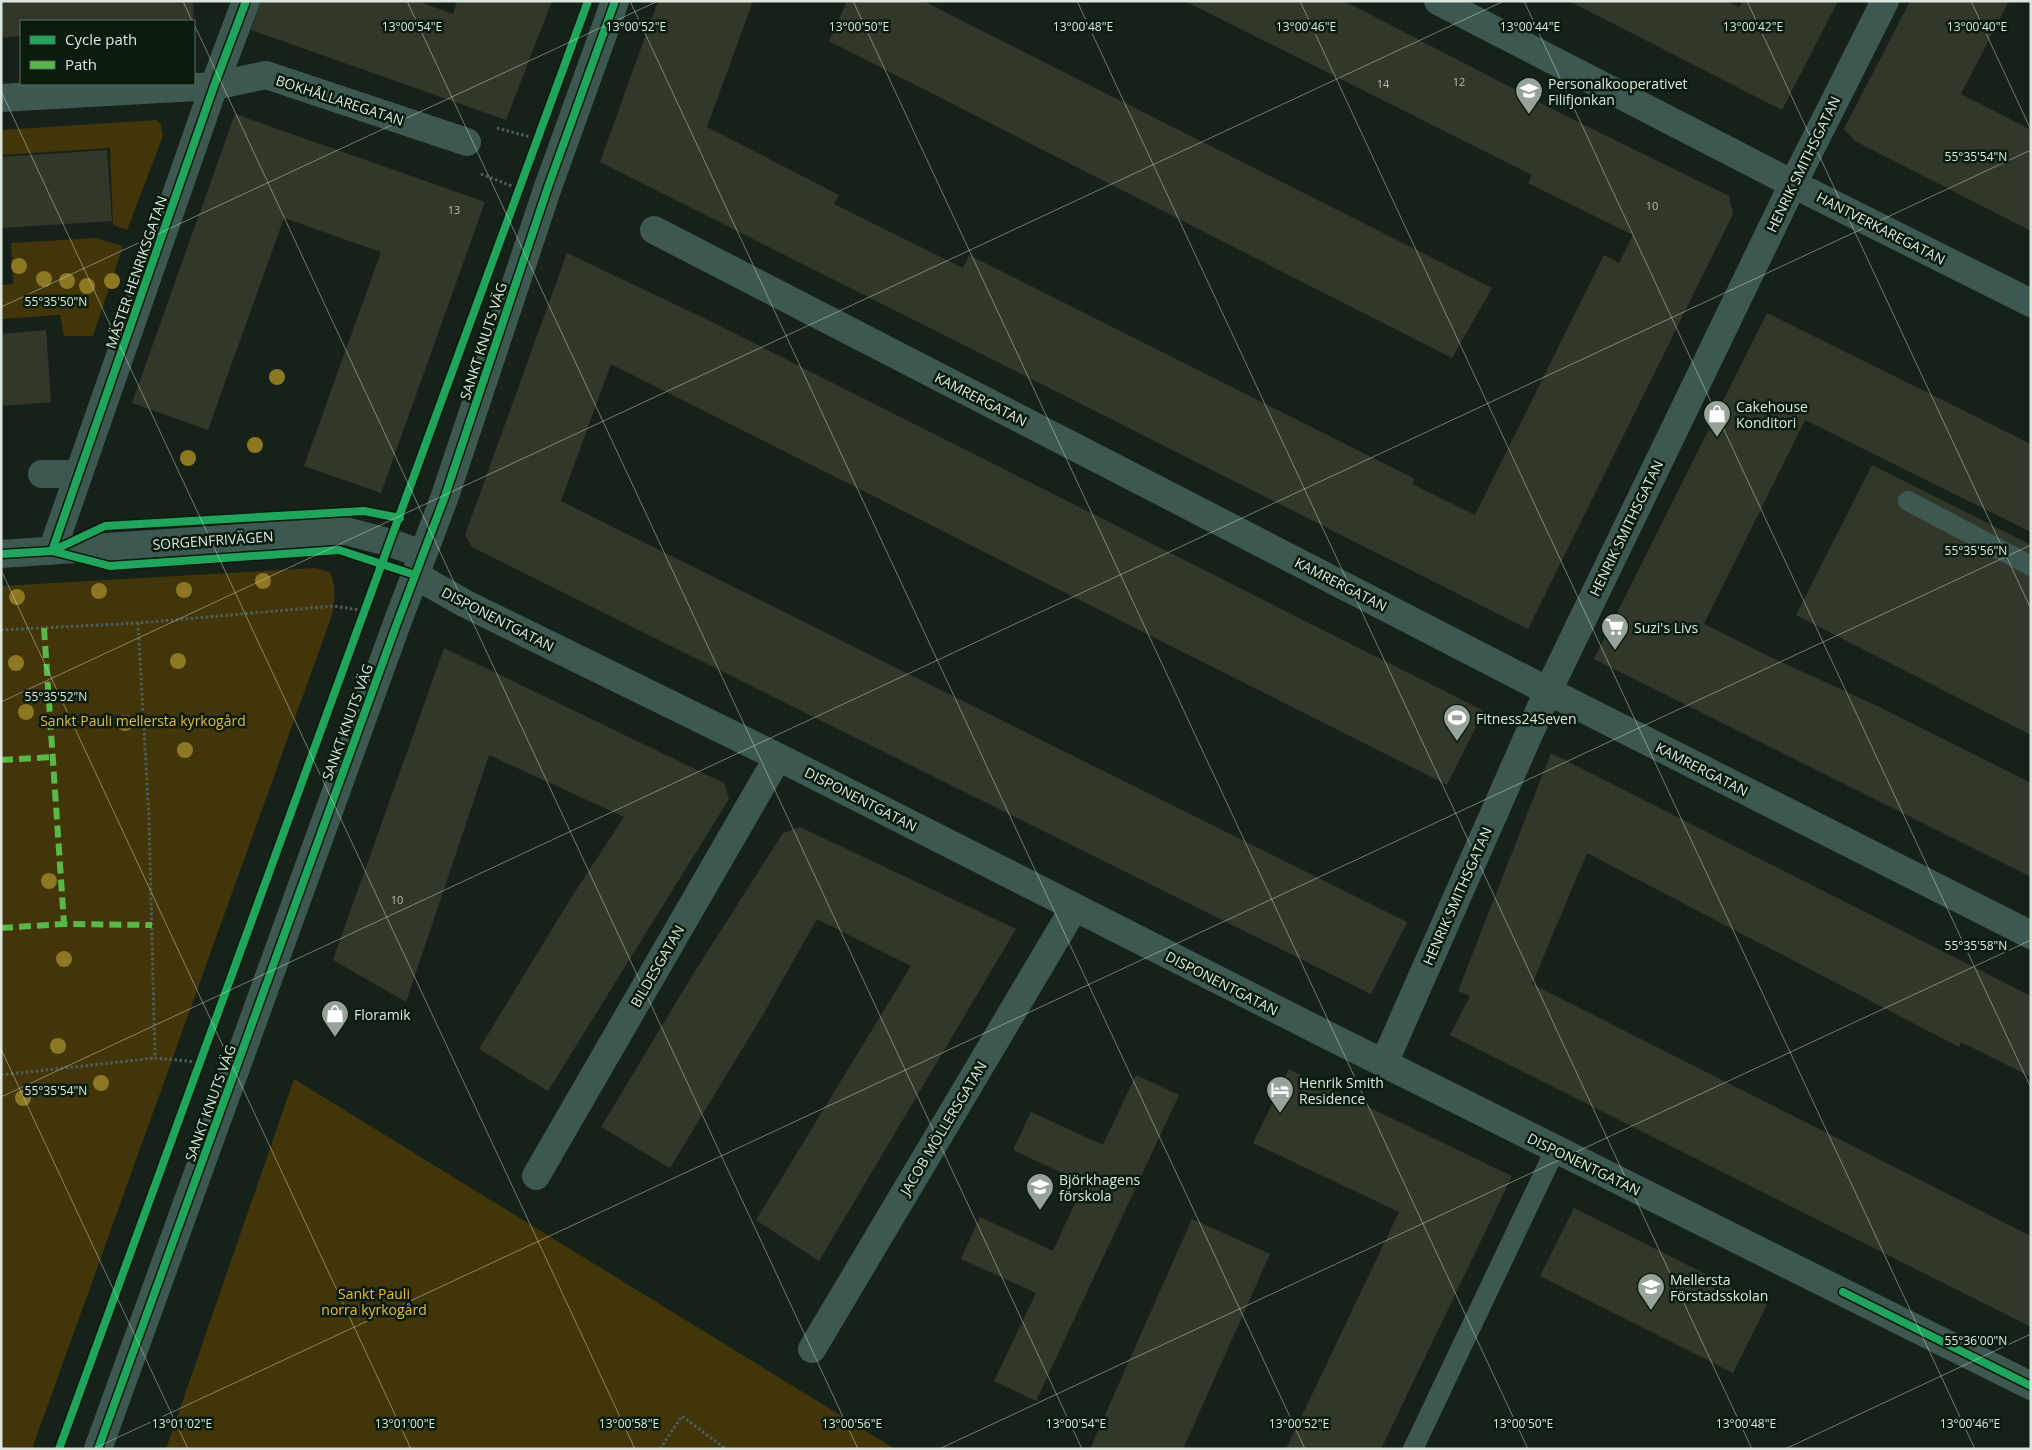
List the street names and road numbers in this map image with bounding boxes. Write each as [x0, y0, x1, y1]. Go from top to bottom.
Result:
street label: BOKHÅLLAREGATAN [273, 70, 407, 130]
street label: HENRIK SMITHSGATAN [1762, 93, 1844, 235]
street label: HANTVERKAREGATAN [1813, 187, 1949, 269]
street label: MÄSTER HENRIKSGATAN [101, 193, 171, 351]
street label: SANKT KNUTS VÄG [455, 280, 511, 402]
street label: KAMRERGATAN [932, 368, 1030, 430]
street label: HENRIK SMITHSGATAN [1585, 457, 1667, 599]
street label: SORGENFRIVÄGEN [152, 526, 274, 554]
street label: KAMRERGATAN [1292, 553, 1390, 615]
street label: DISPONENTGATAN [439, 582, 557, 656]
street label: SANKT KNUTS VÄG [317, 661, 377, 783]
street label: KAMRERGATAN [1653, 738, 1751, 800]
street label: DISPONENTGATAN [802, 762, 920, 836]
street label: HENRIK SMITHSGATAN [1418, 824, 1496, 968]
street label: BILDESGATAN [626, 921, 688, 1011]
street label: DISPONENTGATAN [1163, 946, 1281, 1020]
street label: SANKT KNUTS VÄG [180, 1042, 240, 1164]
street label: JACOB MÖLLERSGATAN [894, 1057, 991, 1200]
street label: DISPONENTGATAN [1524, 1128, 1644, 1200]

